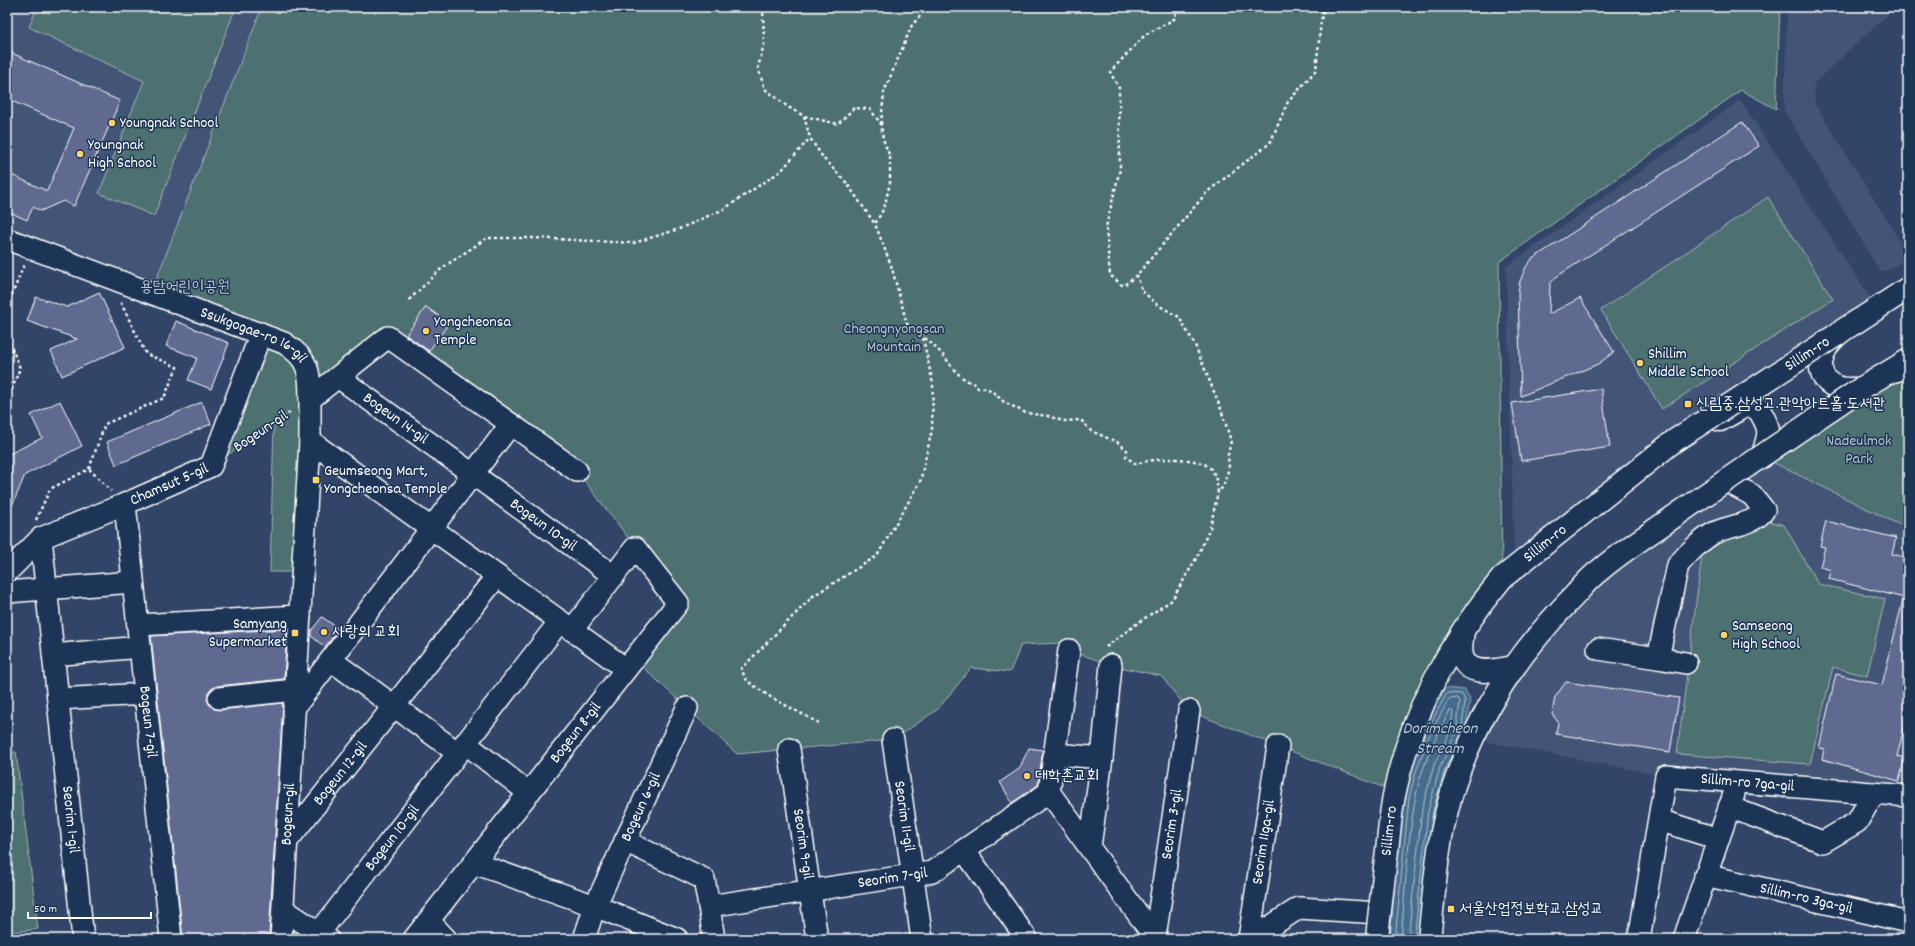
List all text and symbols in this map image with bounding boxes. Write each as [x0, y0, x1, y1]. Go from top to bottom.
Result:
place label: Youngnak School [120, 112, 218, 135]
marker: Youngnak School [107, 118, 117, 128]
place label: Youngnak High School [88, 134, 156, 175]
marker: Youngnak High School [75, 149, 85, 159]
park label: 용담어린이공원 [140, 276, 230, 299]
street label: Ssukgogae-ro 16-gil [197, 301, 313, 368]
place label: Yongcheonsa Temple [434, 311, 511, 352]
park label: Cheongnyongsan Mountain [844, 318, 944, 359]
marker: Yongcheonsa Temple [421, 326, 431, 336]
street label: Sillim-ro [1780, 331, 1835, 377]
place label: Shillim Middle School [1648, 343, 1729, 384]
marker: Shillim Middle School [1635, 358, 1645, 368]
street label: Bogeun 14-gil [358, 387, 433, 450]
place label: 신림중.삼성고.관악아트홀·도서관 [1696, 393, 1885, 416]
marker: 신림중.삼성고.관악아트홀·도서관 [1683, 399, 1693, 409]
street label: Bogeun-gil [229, 405, 293, 459]
park label: Nadeulmok Park [1826, 430, 1892, 471]
street label: Chamsut 5-gil [126, 457, 212, 512]
place label: Geumseong Mart, Yongcheonsa Temple [324, 460, 447, 501]
marker: Geumseong Mart, Yongcheonsa Temple [311, 475, 321, 485]
street label: Bogeun 10-gil [505, 493, 582, 557]
street label: Sillim-ro [1518, 519, 1572, 568]
place label: Samyang Supermarket [209, 613, 287, 654]
place label: Samseong High School [1732, 615, 1800, 656]
place label: 사랑의 교회 [332, 621, 400, 644]
marker: 사랑의 교회 [319, 627, 329, 637]
marker: Samyang Supermarket [290, 628, 300, 638]
marker: Samseong High School [1719, 630, 1729, 640]
street label: Bogeun 7-gil [133, 685, 163, 759]
street label: Bogeun 8-gil [545, 697, 607, 769]
water label: Dorimcheon Stream [1403, 718, 1479, 762]
street label: Bogeun 12-gil [308, 736, 373, 811]
place label: 대학촌교회 [1035, 765, 1099, 788]
street label: Sillim-ro 7ga-gil [1700, 767, 1795, 798]
street label: Bogeun 6-gil [615, 768, 667, 845]
marker: 대학촌교회 [1022, 771, 1032, 781]
street label: Seorim 11-gil [888, 779, 921, 853]
street label: Bogeun-gil [275, 782, 302, 846]
street label: Seorim 1-gil [56, 785, 85, 854]
street label: Seorim 3-gil [1155, 787, 1189, 861]
street label: Seorim 11ga-gil [1246, 798, 1281, 886]
street label: Bogeun 10-gil [359, 800, 425, 876]
street label: Sillim-ro [1375, 804, 1404, 857]
street label: Seorim 9-gil [786, 807, 820, 881]
street label: Seorim 7-gil [856, 861, 929, 895]
street label: Sillim-ro 3ga-gil [1758, 877, 1855, 920]
scale bar [28, 894, 151, 920]
place label: 서울산업정보학교.삼성교 [1459, 898, 1603, 921]
text: 50 m [34, 901, 57, 918]
marker: 서울산업정보학교.삼성교 [1446, 904, 1456, 914]

